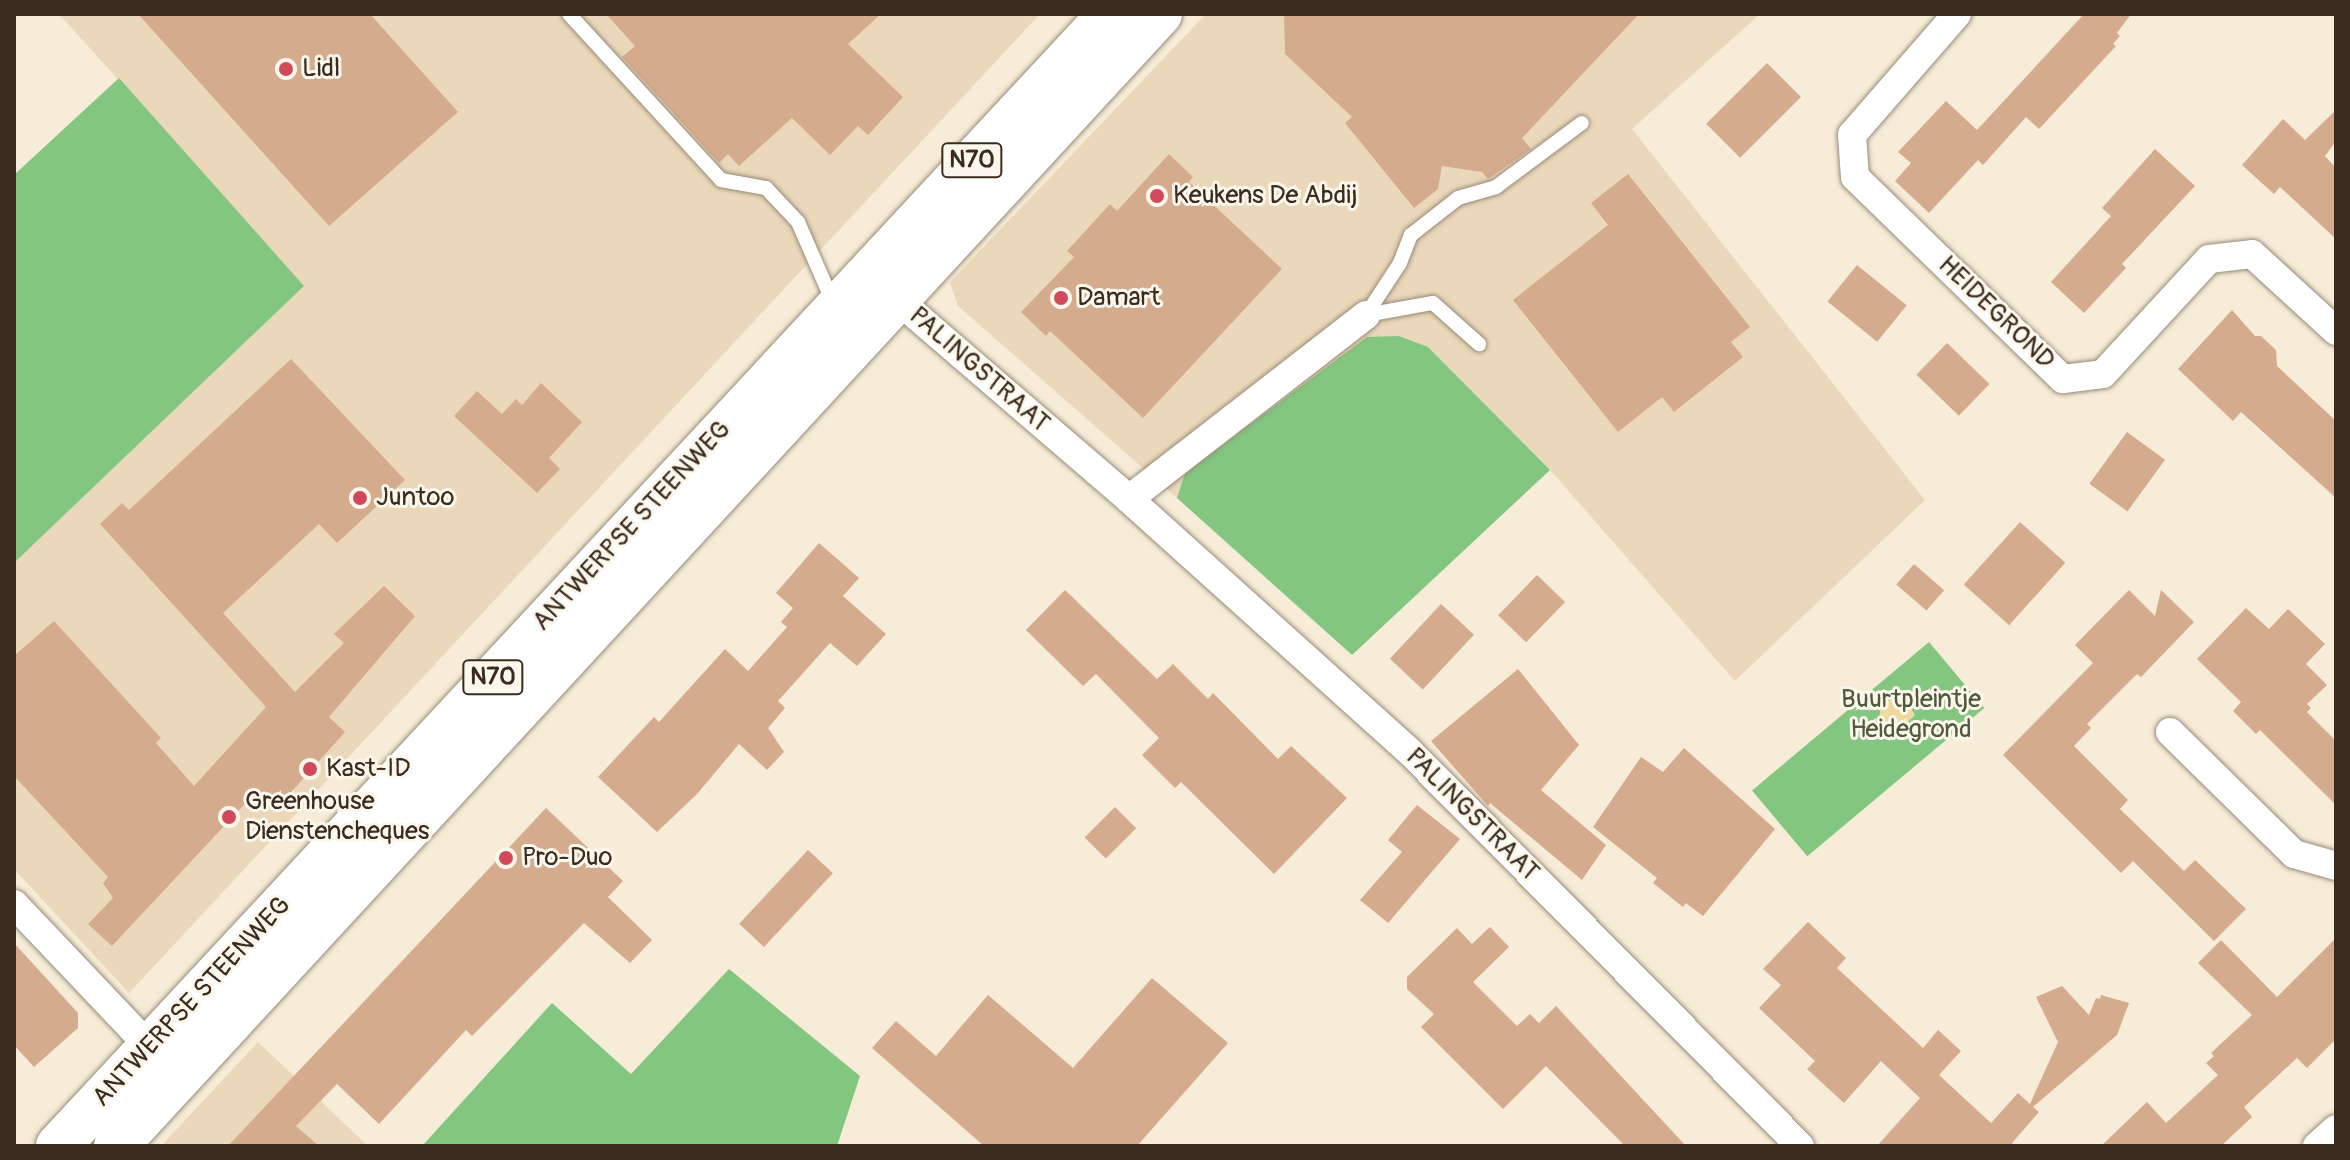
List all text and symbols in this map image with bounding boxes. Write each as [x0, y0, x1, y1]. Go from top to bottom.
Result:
place label: Lidl [302, 53, 340, 85]
marker: Lidl [277, 60, 295, 78]
road number: N70 [940, 140, 1004, 180]
place label: Keukens De Abdij [1173, 180, 1357, 212]
marker: Keukens De Abdij [1148, 187, 1166, 205]
street label: HEIDEGROND [1931, 250, 2061, 376]
place label: Damart [1077, 282, 1160, 314]
marker: Damart [1052, 289, 1070, 307]
street label: PALINGSTRAAT [902, 301, 1056, 439]
street label: ANTWERPSE STEENWEG [526, 414, 738, 638]
place label: Juntoo [376, 482, 454, 514]
marker: Juntoo [351, 489, 369, 507]
road number: N70 [461, 657, 525, 697]
park label: Buurtpleintje Heidegrond [1841, 684, 1981, 746]
street label: PALINGSTRAAT [1399, 742, 1545, 888]
place label: Kast-ID [326, 753, 411, 785]
marker: Kast-ID [301, 760, 319, 778]
place label: Greenhouse Dienstencheques [245, 786, 429, 848]
marker: Greenhouse Dienstencheques [220, 808, 238, 826]
place label: Pro-Duo [522, 842, 612, 874]
marker: Pro-Duo [497, 849, 515, 867]
street label: ANTWERPSE STEENWEG [86, 890, 298, 1114]

